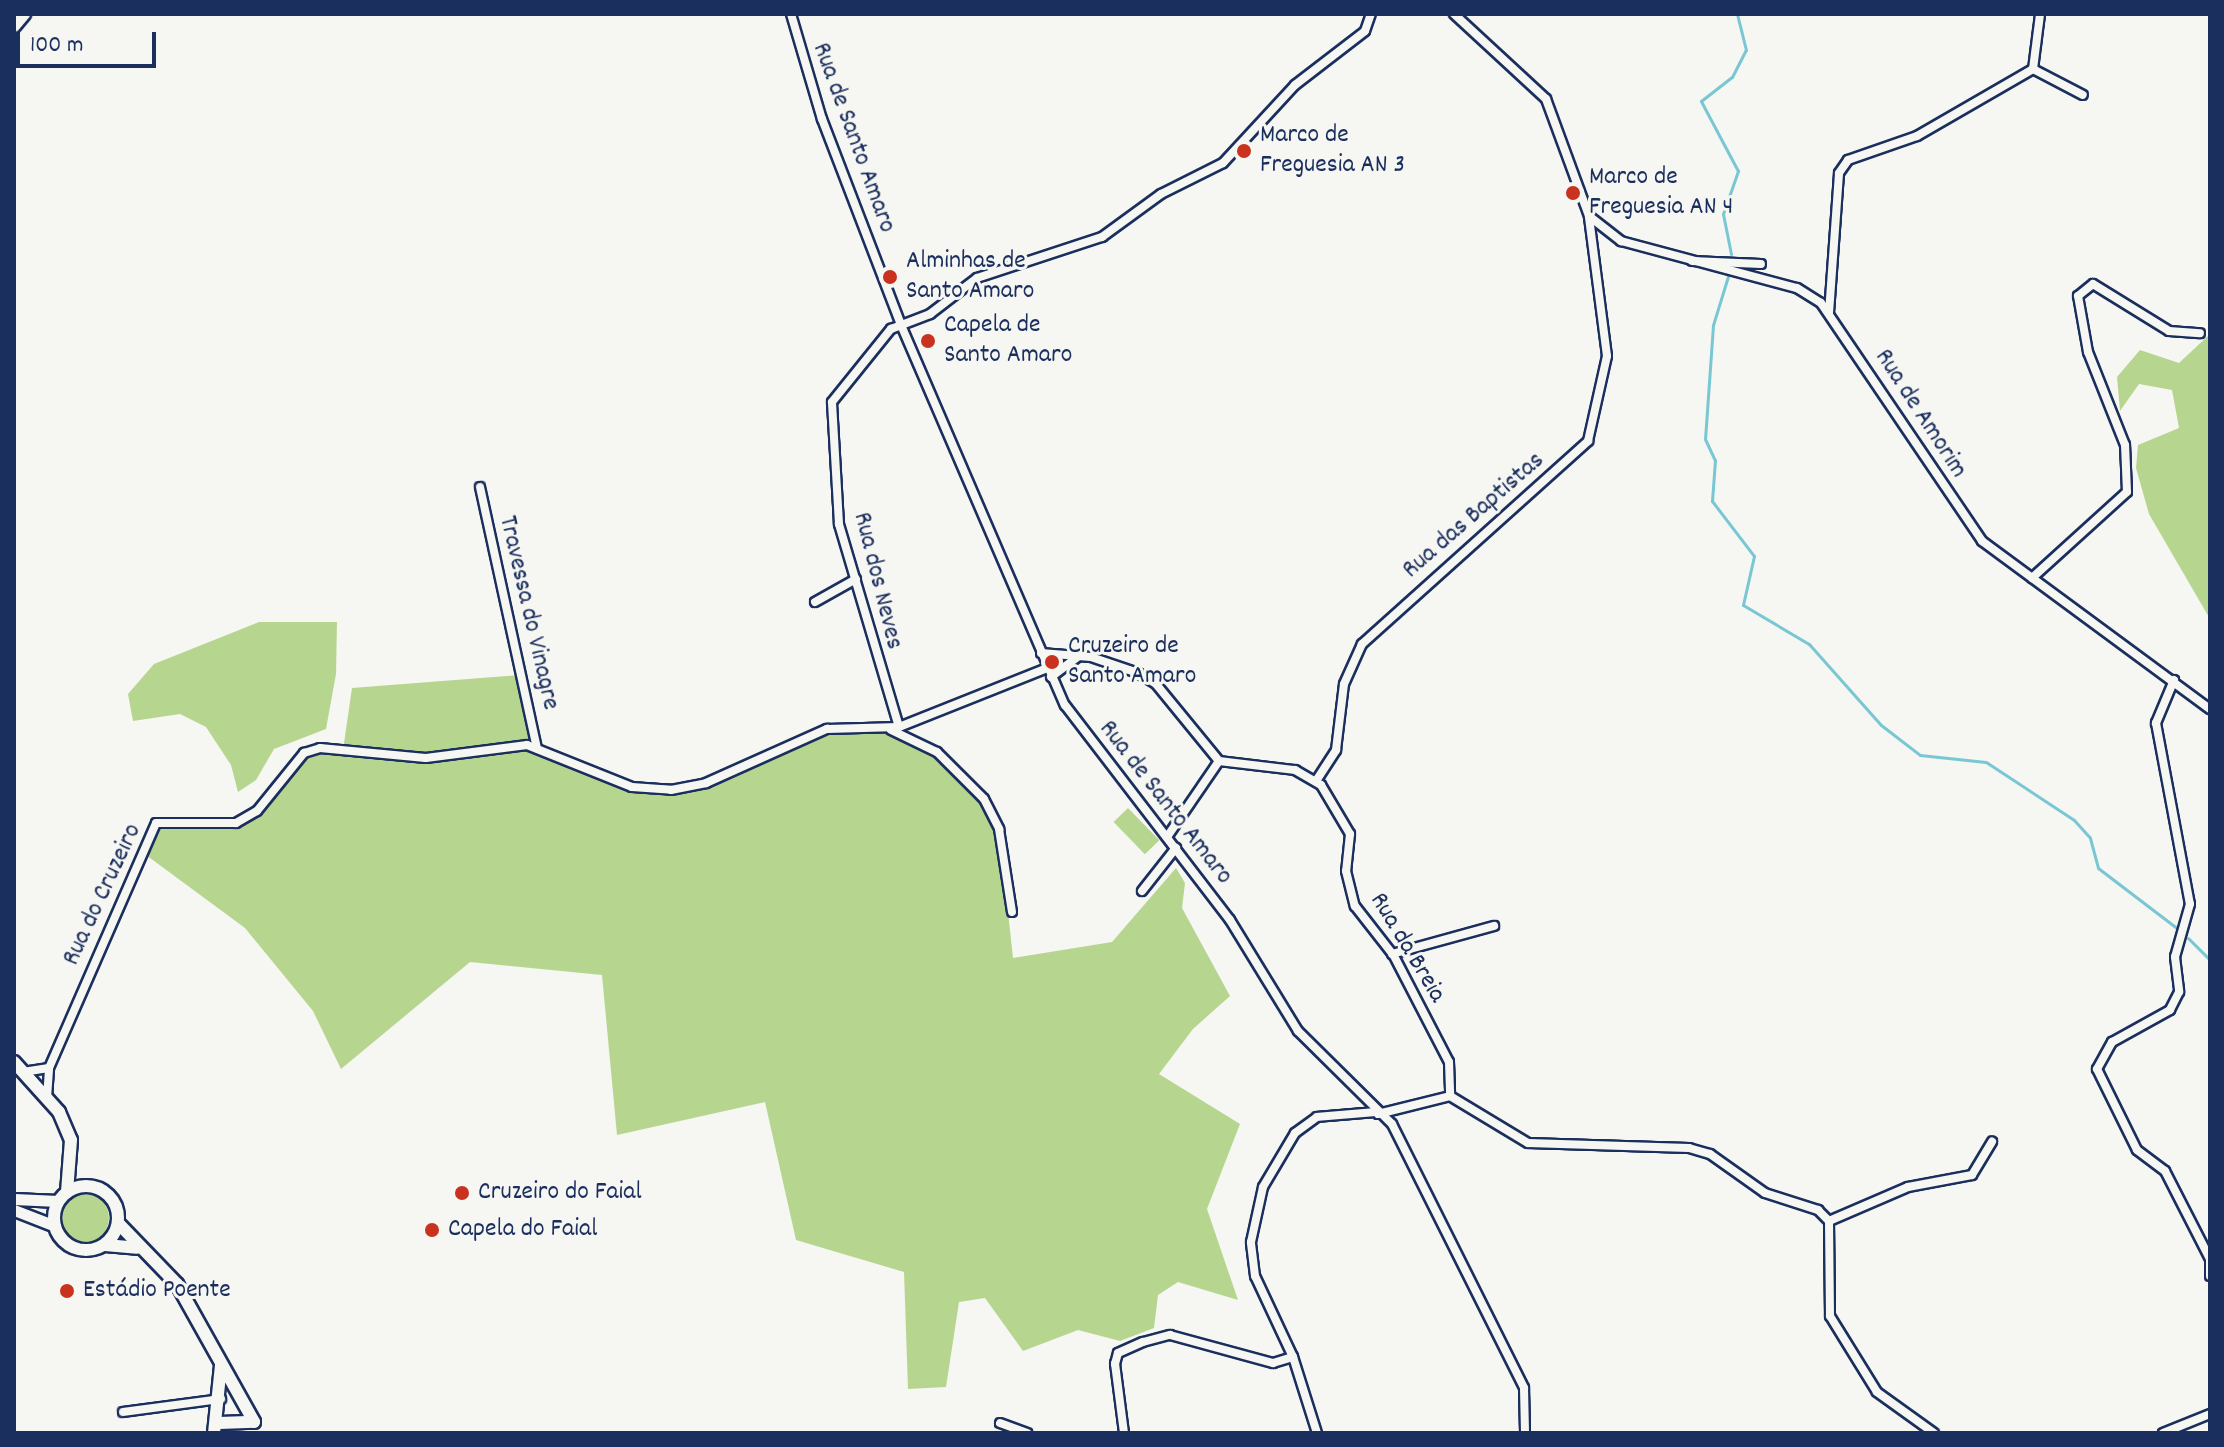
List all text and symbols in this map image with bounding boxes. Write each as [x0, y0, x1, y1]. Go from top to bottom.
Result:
scale bar [20, 16, 160, 66]
text: 100 m [30, 29, 83, 63]
street label: Rua de Santo Amaro [804, 39, 902, 237]
place label: Marco de Freguesia AN 3 [1260, 120, 1405, 182]
marker: Marco de Freguesia AN 3 [1235, 142, 1253, 160]
place label: Marco de Freguesia AN 4 [1589, 162, 1733, 224]
marker: Marco de Freguesia AN 4 [1564, 184, 1582, 202]
place label: Alminhas de Santo Amaro [906, 246, 1034, 308]
marker: Alminhas de Santo Amaro [881, 268, 899, 286]
place label: Capela de Santo Amaro [944, 310, 1072, 372]
marker: Capela de Santo Amaro [919, 332, 937, 350]
street label: Rua de Amorim [1867, 344, 1973, 484]
street label: Rua das Baptistas [1397, 446, 1551, 586]
street label: Rua dos Neves [845, 509, 909, 653]
street label: Travessa do Vinagre [491, 513, 565, 713]
place label: Cruzeiro de Santo Amaro [1068, 631, 1196, 692]
marker: Cruzeiro de Santo Amaro [1043, 653, 1061, 671]
street label: Rua de Santo Amaro [1091, 715, 1239, 891]
street label: Rua do Cruzeiro [57, 819, 149, 971]
street label: Rua da Breia [1362, 887, 1452, 1009]
place label: Cruzeiro do Faial [478, 1177, 642, 1209]
marker: Cruzeiro do Faial [453, 1184, 471, 1202]
place label: Capela do Faial [448, 1214, 597, 1246]
marker: Capela do Faial [423, 1221, 441, 1239]
place label: Estádio Poente [83, 1275, 231, 1307]
marker: Estádio Poente [58, 1282, 76, 1300]

